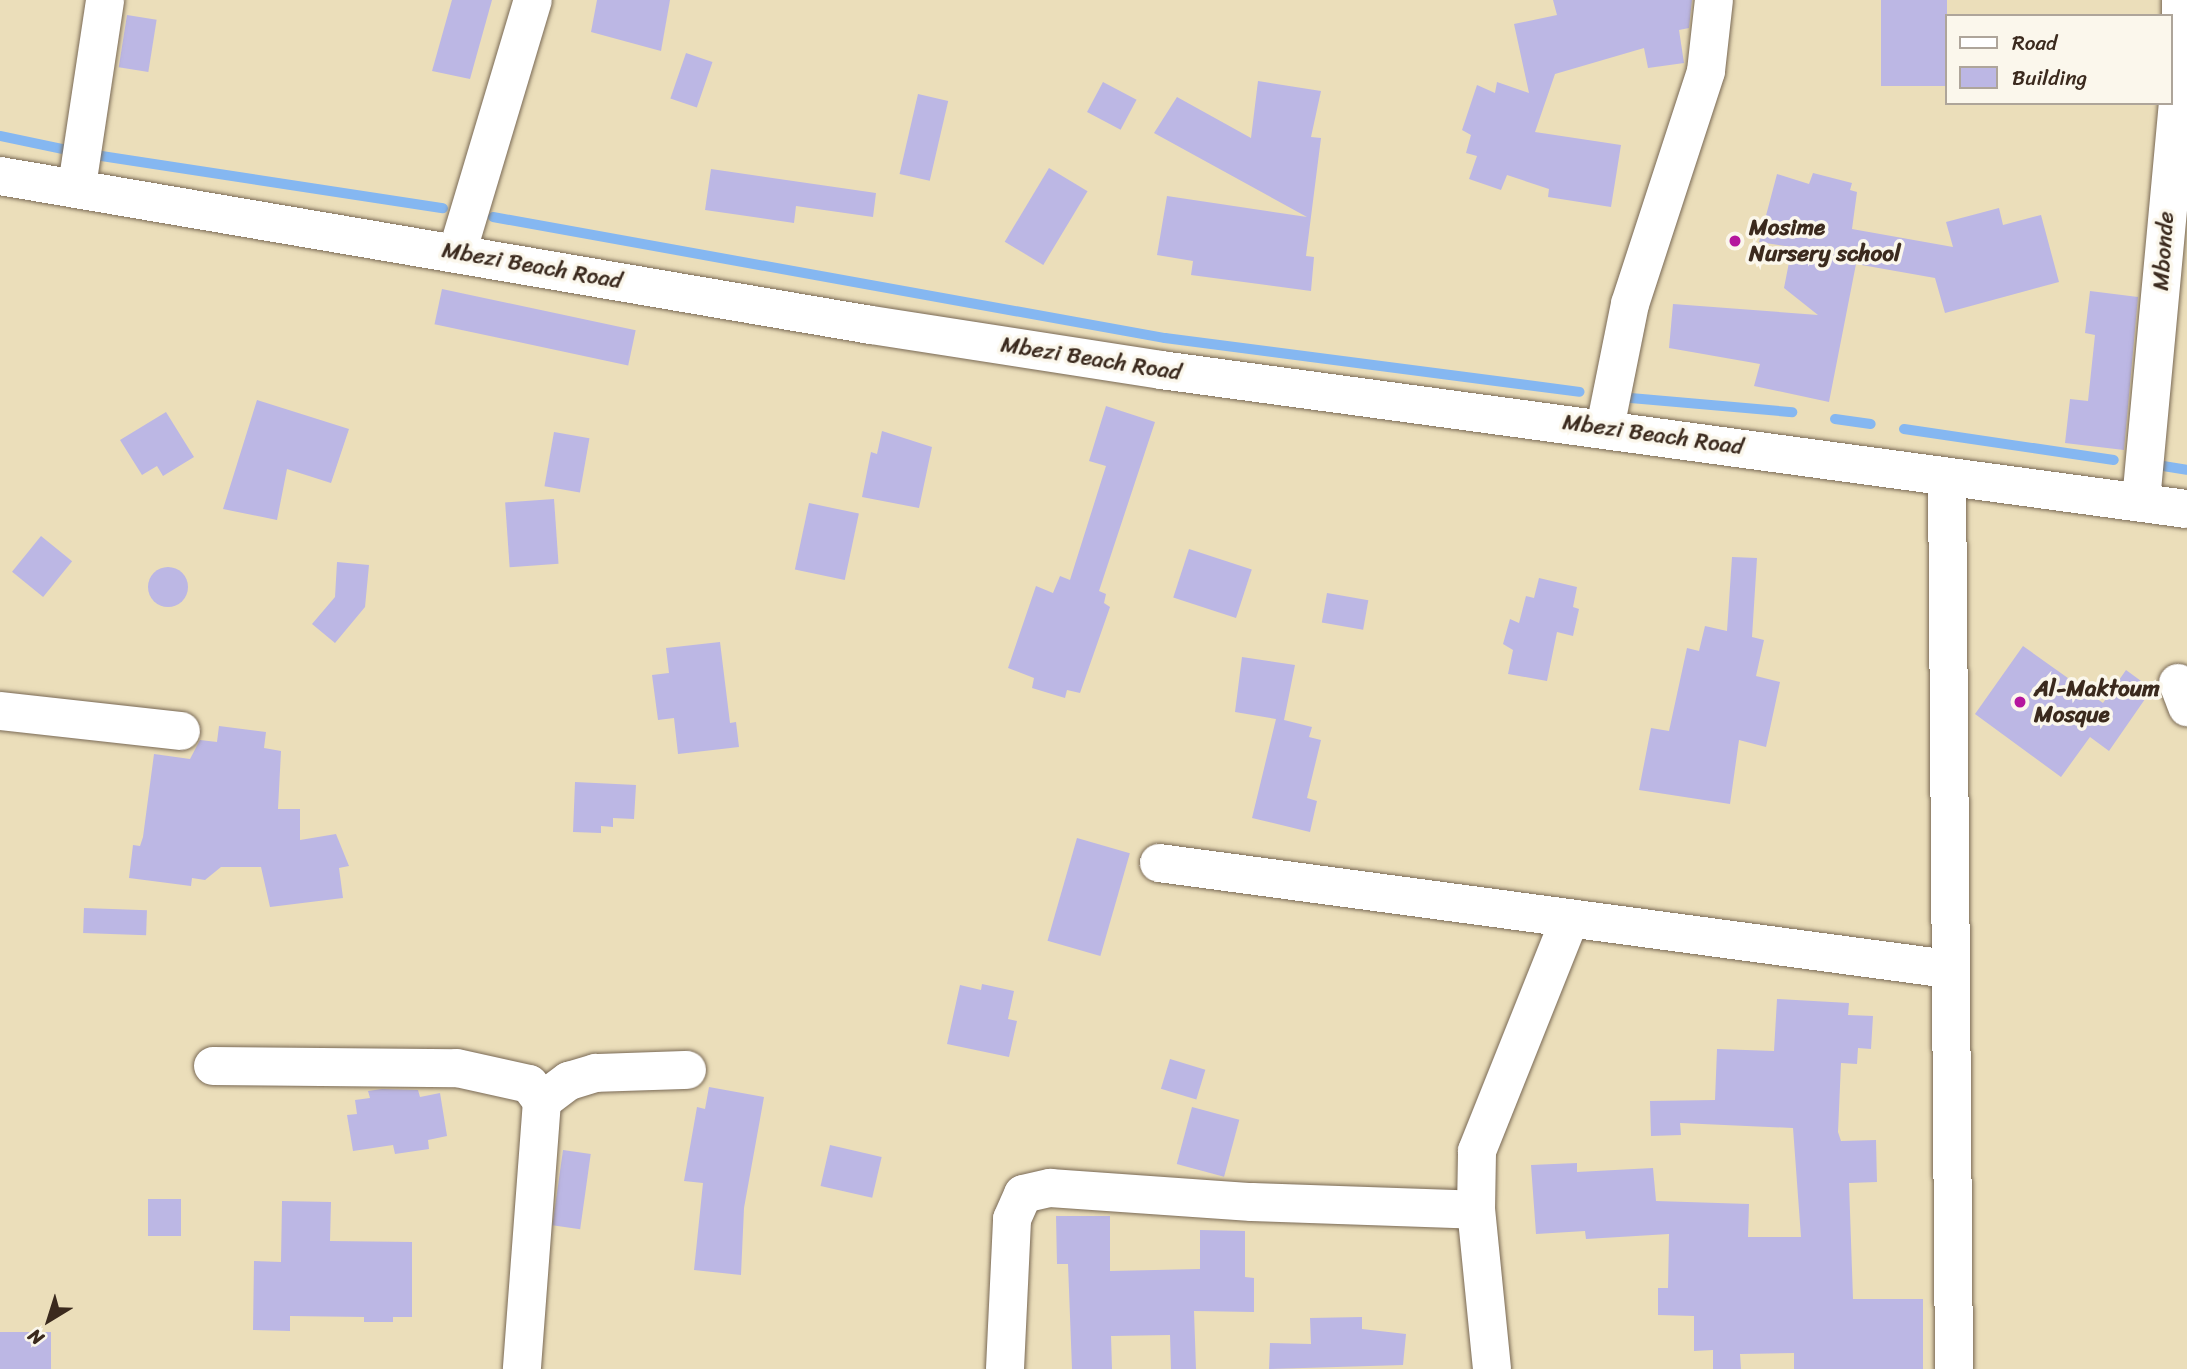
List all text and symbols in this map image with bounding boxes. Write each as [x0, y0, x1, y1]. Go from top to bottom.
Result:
legend [1946, 14, 2173, 105]
text: Road [2012, 24, 2057, 62]
text: Building [2012, 59, 2087, 97]
street label: Mbonde [2147, 210, 2181, 292]
place label: Mosime Nursery school [1749, 214, 1900, 268]
marker: Mosime Nursery school [1727, 233, 1743, 249]
street label: Mbezi Beach Road [439, 237, 625, 295]
street label: Mbezi Beach Road [998, 331, 1184, 387]
street label: Mbezi Beach Road [1560, 409, 1746, 461]
place label: Al-Maktoum Mosque [2034, 675, 2160, 729]
marker: Al-Maktoum Mosque [2012, 694, 2028, 710]
north arrow [14, 1285, 84, 1355]
text: N [20, 1320, 51, 1354]

